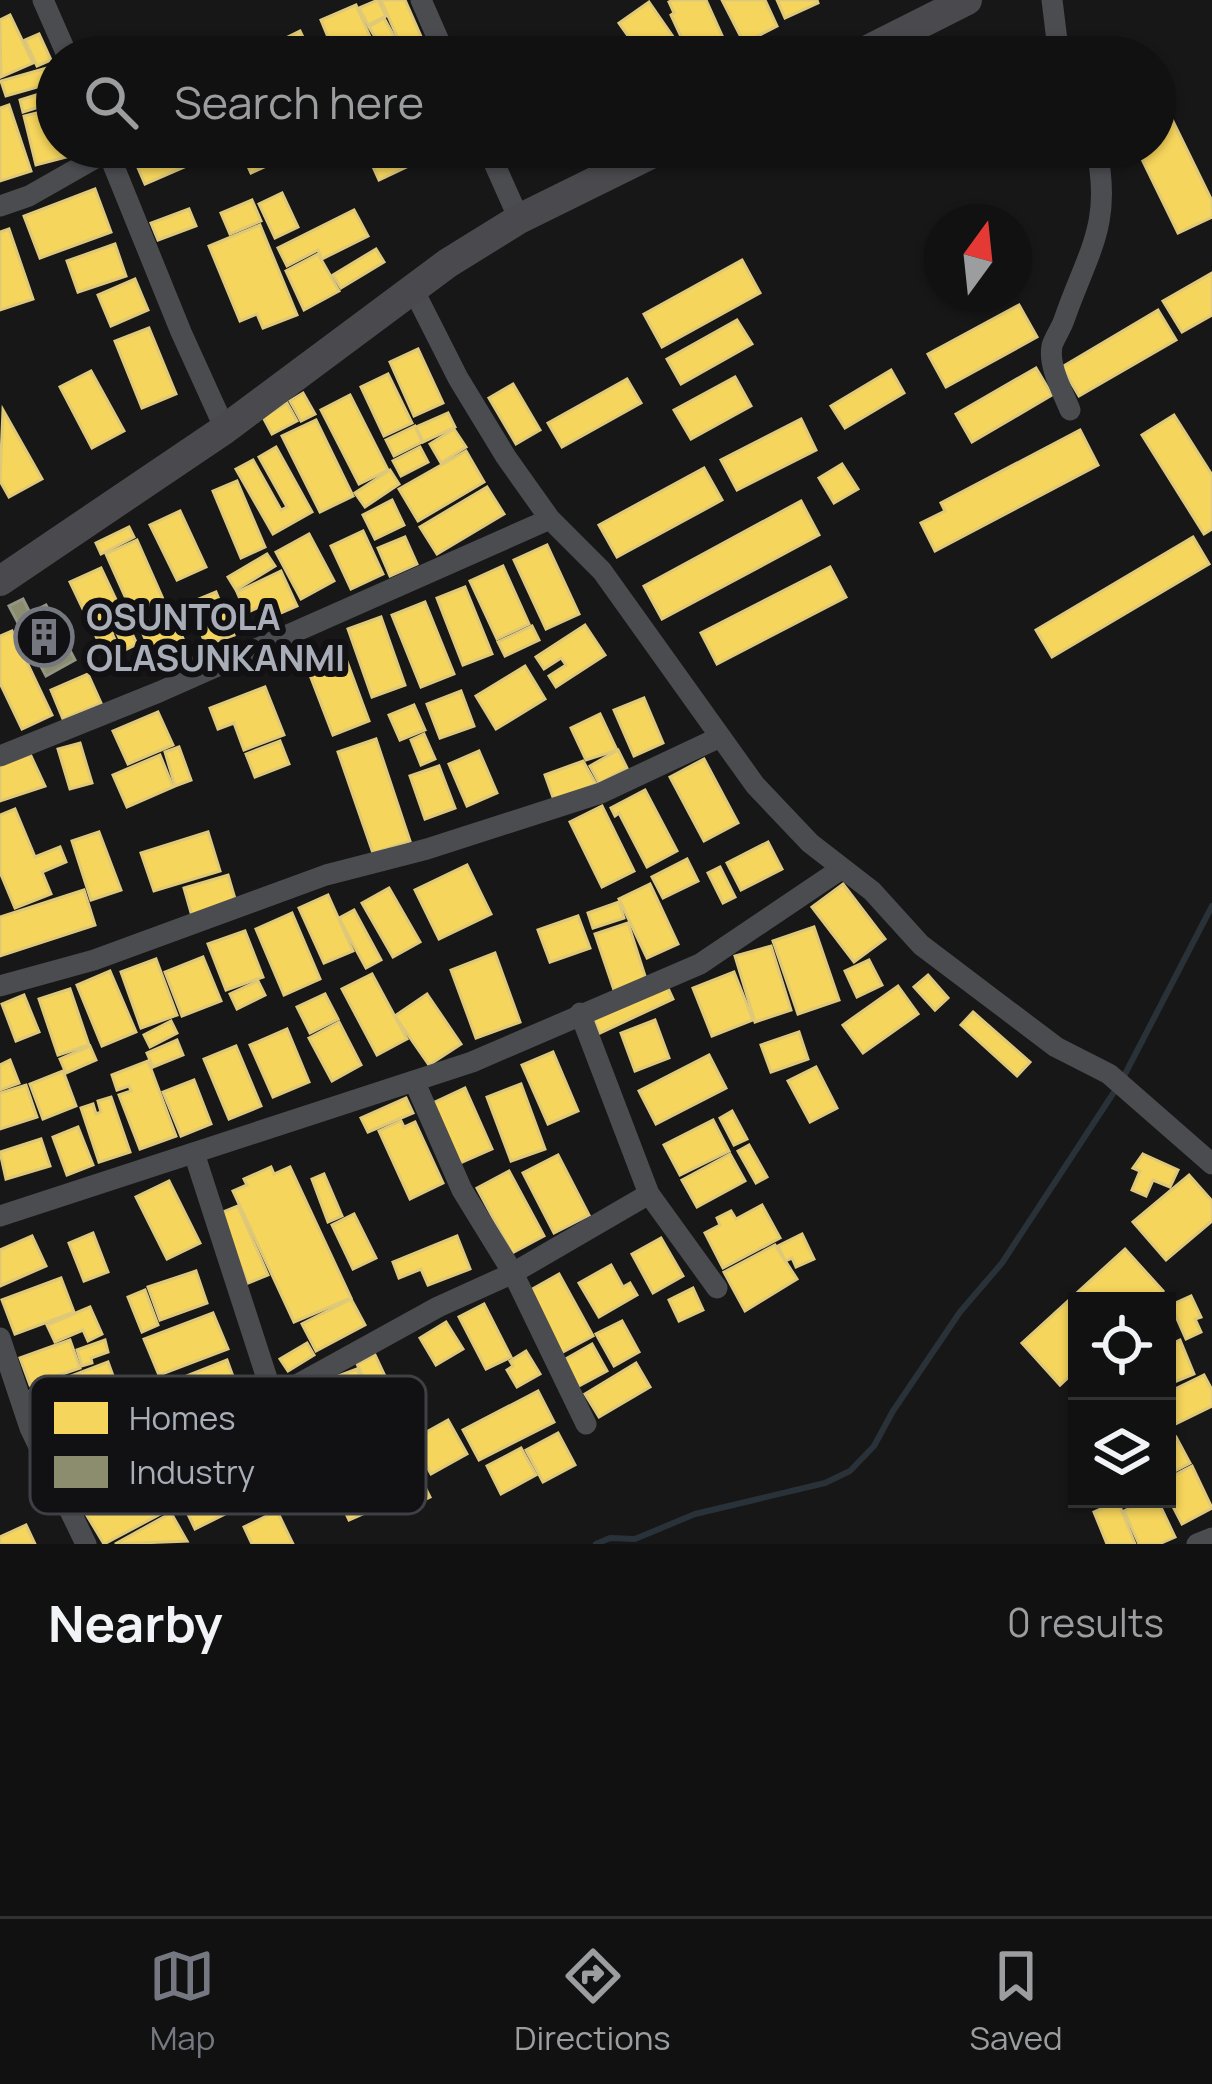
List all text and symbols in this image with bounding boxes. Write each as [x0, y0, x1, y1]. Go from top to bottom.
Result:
search box [36, 36, 1176, 168]
icon: search [78, 69, 144, 135]
text: Search here [174, 71, 424, 133]
north arrow [924, 204, 1032, 312]
place label: OSUNTOLA OLASUNKANMI [86, 592, 345, 682]
building icon: OSUNTOLA OLASUNKANMI [13, 606, 75, 668]
map controls [1068, 1292, 1176, 1508]
button: locate [1068, 1292, 1176, 1400]
legend [30, 1376, 426, 1514]
text: Homes [129, 1395, 236, 1440]
button: layers [1068, 1400, 1176, 1508]
text: Industry [129, 1449, 255, 1494]
text: Nearby [48, 1588, 223, 1657]
text: 0 results [1007, 1595, 1164, 1649]
tab: Map [149, 1943, 215, 2060]
tab: Directions [514, 1943, 671, 2060]
tab: Saved [970, 1943, 1063, 2060]

